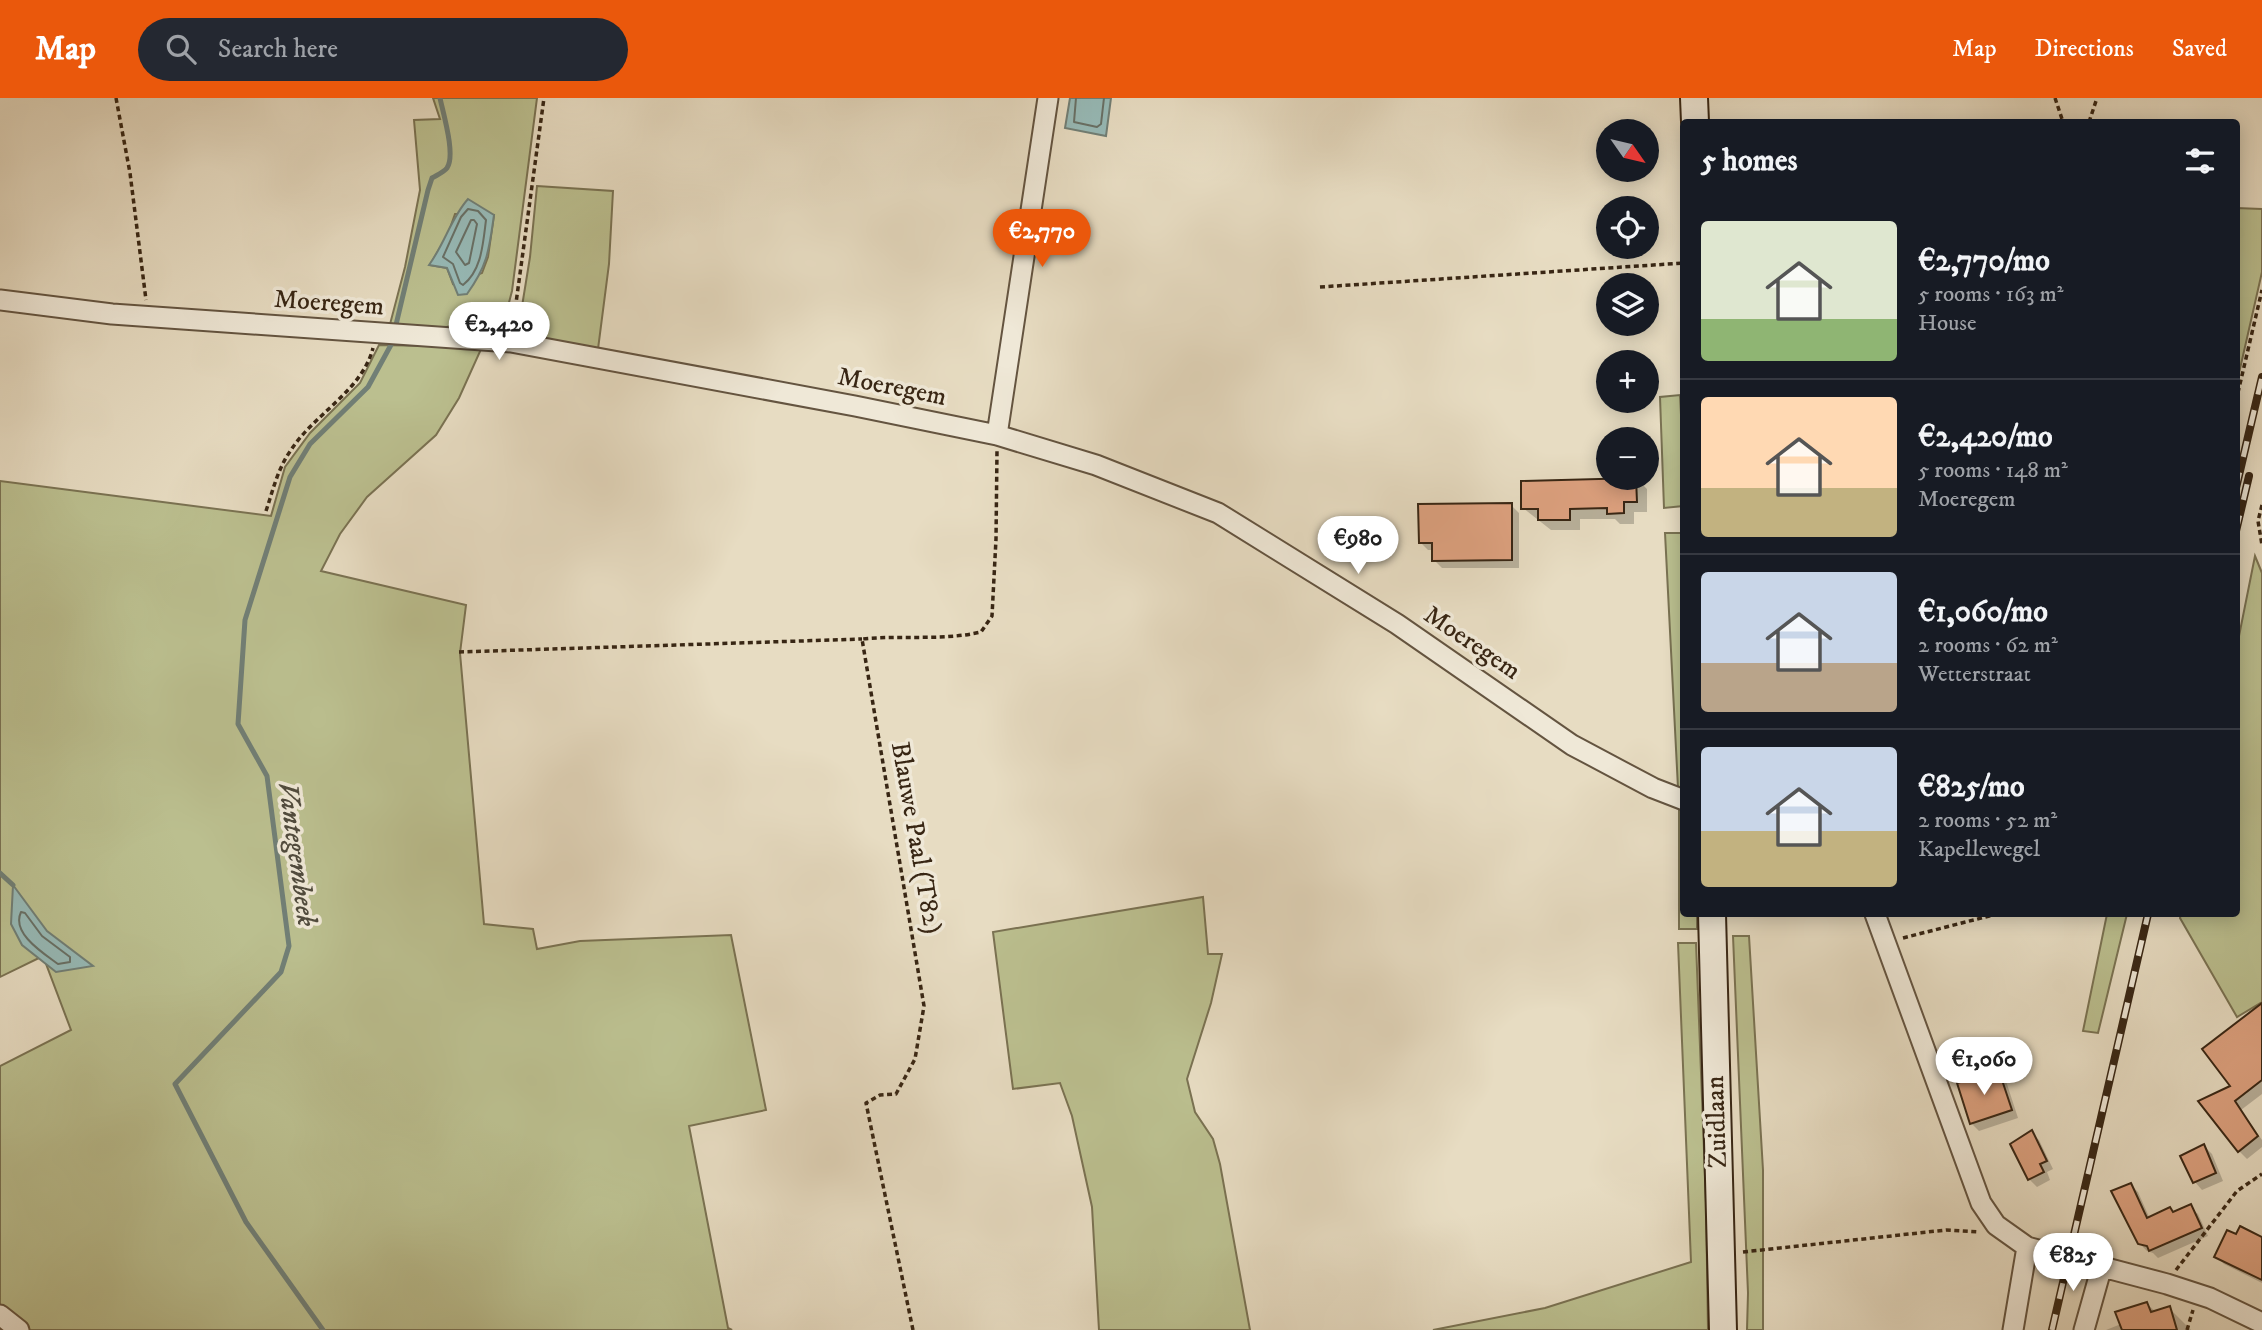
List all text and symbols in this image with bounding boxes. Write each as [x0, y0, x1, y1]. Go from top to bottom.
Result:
search box [138, 18, 628, 81]
text: Map [35, 29, 96, 70]
icon: search [162, 30, 200, 68]
text: Search here [218, 33, 338, 66]
text: Map [1952, 34, 1997, 64]
text: Directions [2035, 34, 2134, 64]
text: Saved [2172, 34, 2227, 64]
north arrow [1596, 119, 1659, 182]
map controls [1596, 119, 1659, 490]
icon: filters [2181, 142, 2219, 180]
text: 5 homes [1701, 143, 1797, 180]
button: locate [1596, 196, 1659, 259]
pin: €2,770 [985, 209, 1099, 269]
text: €2,770 [1009, 217, 1075, 246]
text: €2,770/mo [1918, 243, 2050, 280]
icon: home [1757, 249, 1841, 333]
button: layers [1596, 273, 1659, 336]
text: 5 rooms · 163 m² [1918, 280, 2064, 309]
street label: Moeregem [273, 283, 385, 323]
pin: €2,420 [442, 302, 556, 362]
text: House [1918, 309, 1976, 338]
text: €2,420 [465, 310, 533, 339]
button: + [1596, 350, 1659, 413]
street label: Moeregem [835, 360, 949, 414]
text: €2,420/mo [1918, 419, 2053, 456]
icon: home [1757, 425, 1841, 509]
button: − [1596, 427, 1659, 490]
text: 5 rooms · 148 m² [1918, 456, 2068, 485]
text: Moeregem [1918, 485, 2015, 514]
pin: €980 [1317, 517, 1399, 576]
text: €980 [1334, 524, 1382, 553]
text: €1,060/mo [1918, 594, 2048, 631]
street label: Moeregem [1417, 599, 1527, 687]
icon: home [1757, 600, 1841, 684]
text: 2 rooms · 62 m² [1918, 631, 2058, 660]
text: Wetterstraat [1918, 660, 2031, 689]
street label: Blauwe Paal (T82) [883, 739, 949, 937]
text: €825/mo [1918, 769, 2025, 806]
icon: home [1757, 775, 1841, 859]
water label: Vantegembeek [270, 779, 325, 929]
text: 2 rooms · 52 m² [1918, 806, 2057, 835]
text: Kapellewegel [1918, 835, 2040, 864]
pin: €1,060 [1927, 1038, 2041, 1097]
text: €1,060 [1952, 1045, 2016, 1074]
street label: Zuidlaan [1699, 1075, 1735, 1169]
pin: €825 [2032, 1234, 2114, 1293]
text: €825 [2049, 1241, 2097, 1270]

